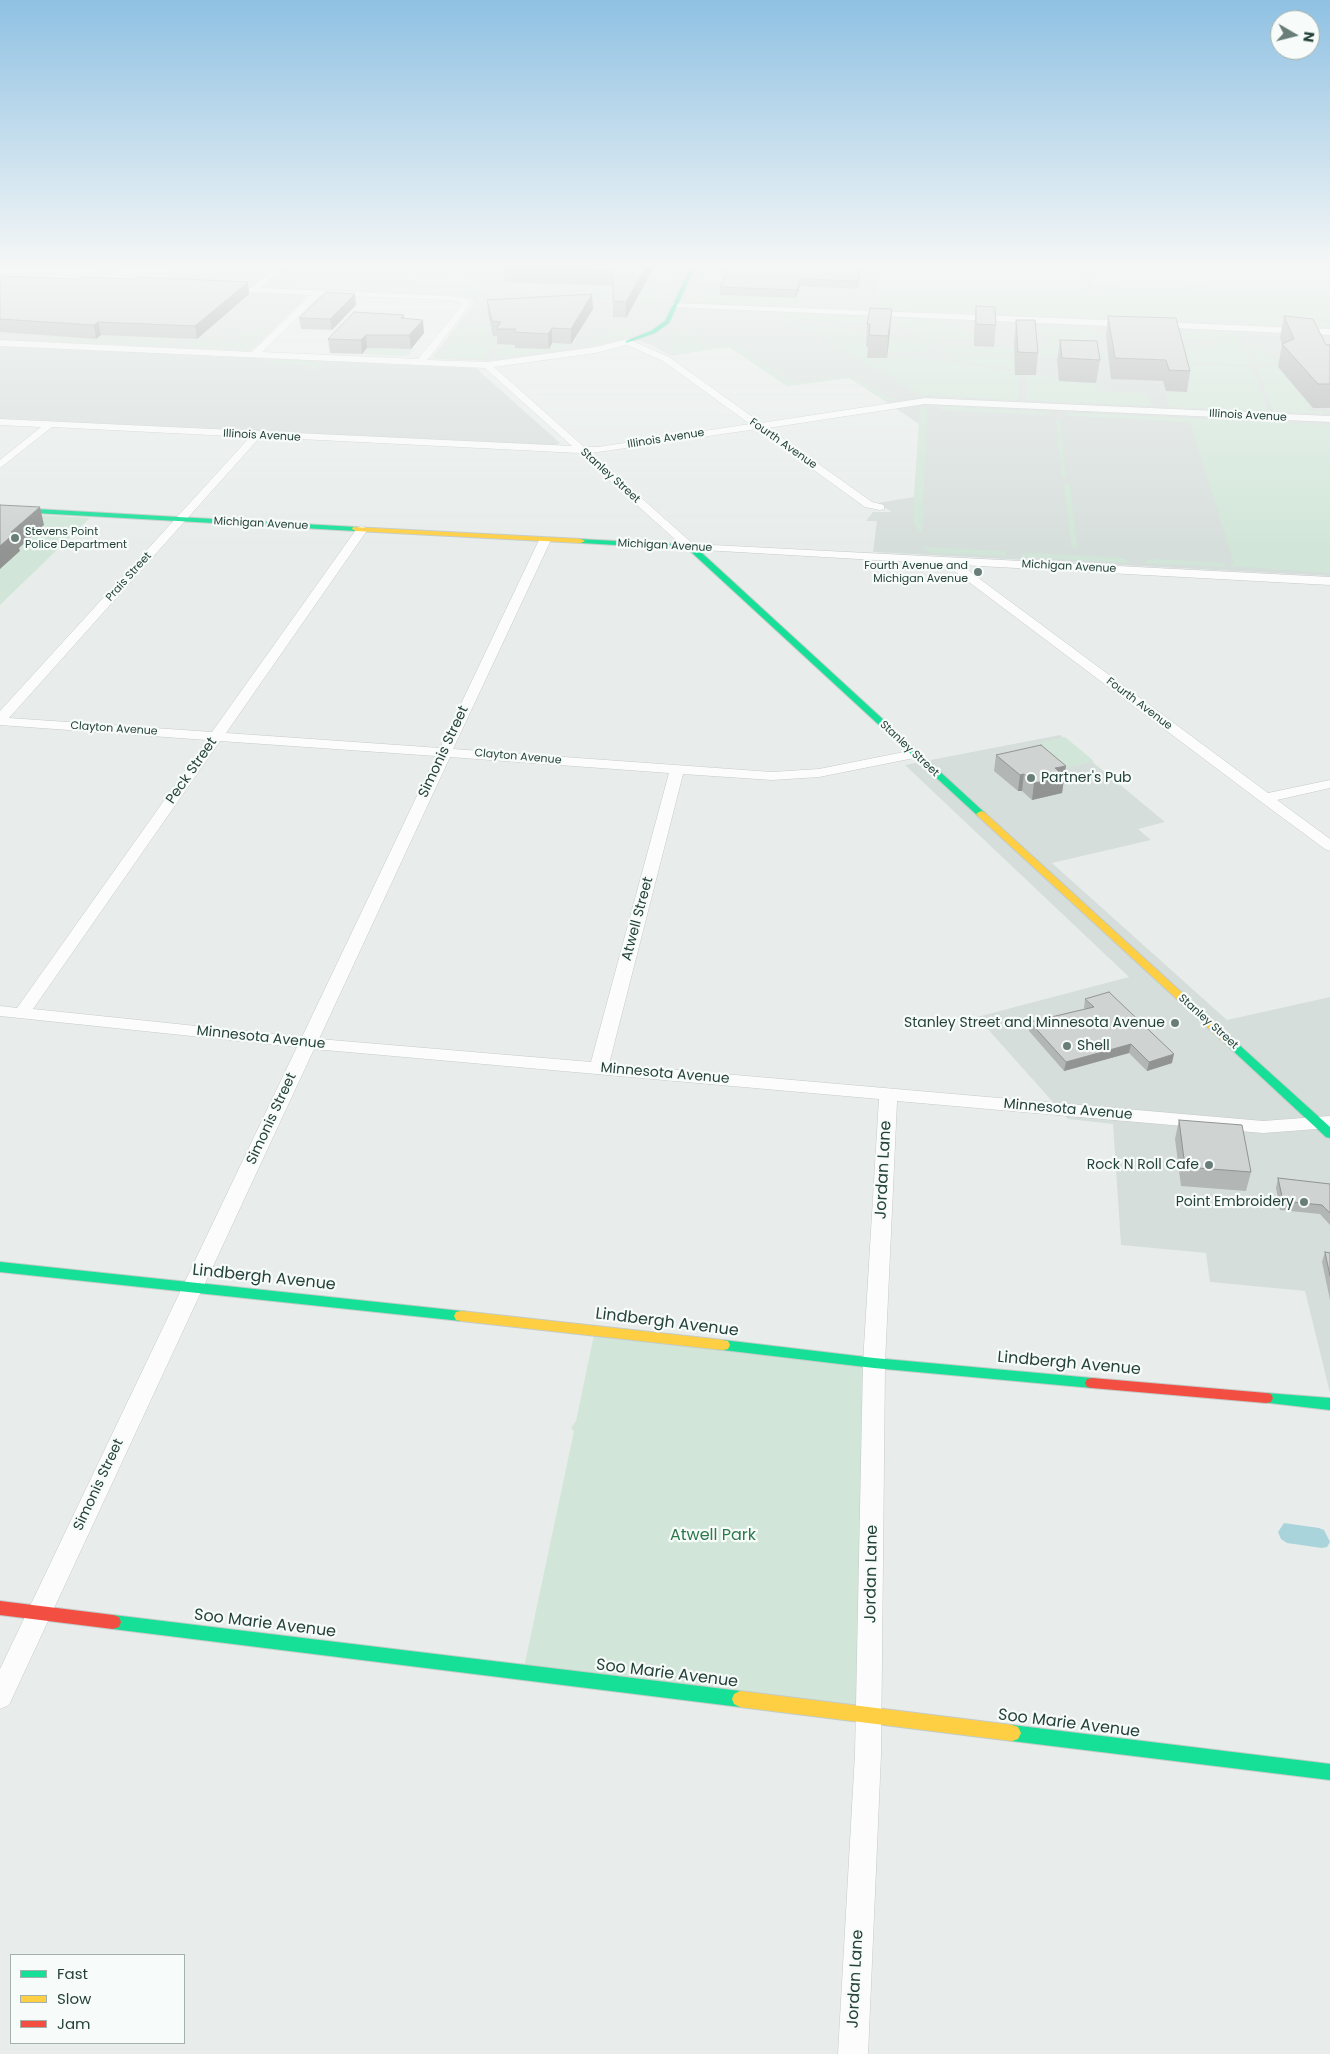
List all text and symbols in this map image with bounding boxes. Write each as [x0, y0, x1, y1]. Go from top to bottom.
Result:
north arrow [1270, 10, 1320, 60]
text: N [1298, 30, 1319, 44]
street label: Illinois Avenue [1209, 407, 1287, 425]
street label: Fourth Avenue [747, 416, 819, 472]
street label: Illinois Avenue [627, 426, 705, 452]
street label: Illinois Avenue [223, 427, 301, 445]
street label: Stanley Street [577, 446, 643, 506]
street label: Michigan Avenue [213, 515, 309, 533]
place label: Stevens Point Police Department [25, 525, 127, 551]
marker: Stevens Point Police Department [9, 532, 21, 544]
street label: Michigan Avenue [617, 537, 713, 555]
street label: Prais Street [104, 550, 154, 604]
street label: Michigan Avenue [1021, 558, 1117, 576]
place label: Fourth Avenue and Michigan Avenue [864, 559, 968, 585]
marker: Fourth Avenue and Michigan Avenue [972, 566, 984, 578]
street label: Fourth Avenue [1103, 675, 1175, 733]
street label: Simonis Street [415, 703, 473, 801]
street label: Stanley Street [877, 718, 941, 780]
street label: Clayton Avenue [70, 719, 158, 739]
street label: Peck Street [163, 735, 221, 807]
street label: Clayton Avenue [474, 747, 562, 767]
place label: Partner's Pub [1041, 770, 1132, 786]
marker: Partner's Pub [1025, 772, 1037, 784]
street label: Atwell Street [619, 875, 657, 963]
street label: Stanley Street [1175, 992, 1241, 1052]
place label: Stanley Street and Minnesota Avenue [904, 1015, 1165, 1031]
marker: Stanley Street and Minnesota Avenue [1169, 1017, 1181, 1029]
street label: Minnesota Avenue [196, 1023, 326, 1053]
place label: Shell [1077, 1038, 1110, 1054]
marker: Shell [1061, 1040, 1073, 1052]
street label: Minnesota Avenue [600, 1060, 730, 1088]
street label: Simonis Street [243, 1070, 301, 1168]
street label: Minnesota Avenue [1003, 1096, 1133, 1124]
street label: Jordan Lane [872, 1120, 896, 1220]
place label: Rock N Roll Cafe [1087, 1157, 1199, 1173]
marker: Rock N Roll Cafe [1203, 1159, 1215, 1171]
place label: Point Embroidery [1176, 1194, 1294, 1210]
marker: Point Embroidery [1298, 1196, 1310, 1208]
street label: Lindbergh Avenue [191, 1261, 337, 1295]
street label: Lindbergh Avenue [594, 1305, 740, 1341]
street label: Lindbergh Avenue [996, 1348, 1142, 1380]
street label: Simonis Street [70, 1436, 128, 1534]
street label: Jordan Lane [862, 1524, 882, 1624]
park label: Atwell Park [670, 1526, 756, 1546]
street label: Soo Marie Avenue [193, 1606, 337, 1642]
street label: Soo Marie Avenue [595, 1656, 739, 1692]
street label: Soo Marie Avenue [997, 1706, 1141, 1742]
street label: Jordan Lane [844, 1929, 868, 2029]
legend [10, 1954, 185, 2044]
text: Fast [57, 1963, 88, 1984]
text: Slow [57, 1988, 91, 2009]
text: Jam [57, 2013, 91, 2034]

